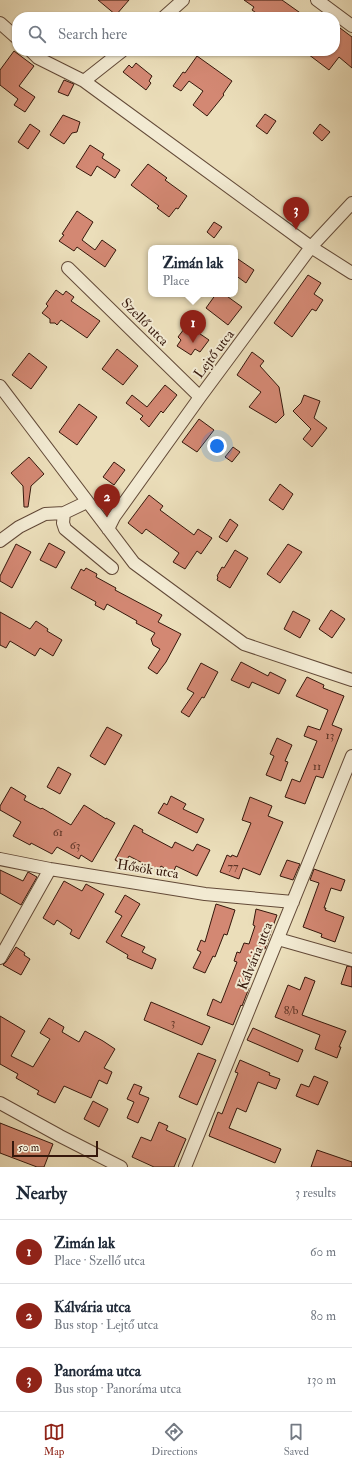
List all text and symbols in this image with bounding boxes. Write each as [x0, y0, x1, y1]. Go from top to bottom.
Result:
search box [12, 12, 340, 56]
icon: search [26, 23, 48, 45]
text: Search here [58, 25, 127, 44]
pin: 3 [283, 197, 309, 230]
popup [148, 245, 238, 297]
text: Zimán lak [162, 254, 224, 273]
text: Place [162, 273, 189, 289]
street label: Szellő utca [118, 295, 173, 350]
pin: 1 [180, 310, 206, 343]
street label: Lejtő utca [190, 326, 238, 382]
your location [207, 436, 227, 456]
pin: 2 [94, 484, 120, 517]
house number: 13 [326, 728, 334, 743]
house number: 11 [313, 759, 321, 774]
house number: 61 [53, 825, 63, 840]
house number: 63 [70, 838, 80, 853]
street label: Hősök utca [116, 856, 180, 882]
house number: 77 [227, 859, 239, 874]
street label: Kálvária utca [234, 919, 276, 992]
house number: 8/b [284, 1003, 298, 1018]
house number: 3 [171, 1015, 175, 1030]
scale bar [12, 1139, 98, 1158]
text: 50 m [18, 1141, 39, 1154]
text: Nearby [16, 1183, 67, 1204]
text: 3 results [295, 1185, 336, 1201]
text: Zimán lak [54, 1234, 115, 1253]
text: 1 [27, 1244, 31, 1260]
text: 60 m [310, 1244, 336, 1260]
text: Place · Szellő utca [54, 1253, 145, 1269]
text: Kálvária utca [54, 1298, 131, 1317]
text: 2 [26, 1308, 32, 1324]
text: 80 m [310, 1308, 336, 1324]
text: Bus stop · Lejtő utca [54, 1317, 158, 1333]
text: Panoráma utca [54, 1362, 141, 1381]
text: 3 [27, 1372, 32, 1388]
text: 130 m [307, 1372, 336, 1388]
text: Bus stop · Panoráma utca [54, 1381, 181, 1397]
tab: Map [43, 1421, 65, 1458]
tab: Directions [151, 1421, 198, 1458]
tab: Saved [284, 1421, 309, 1458]

